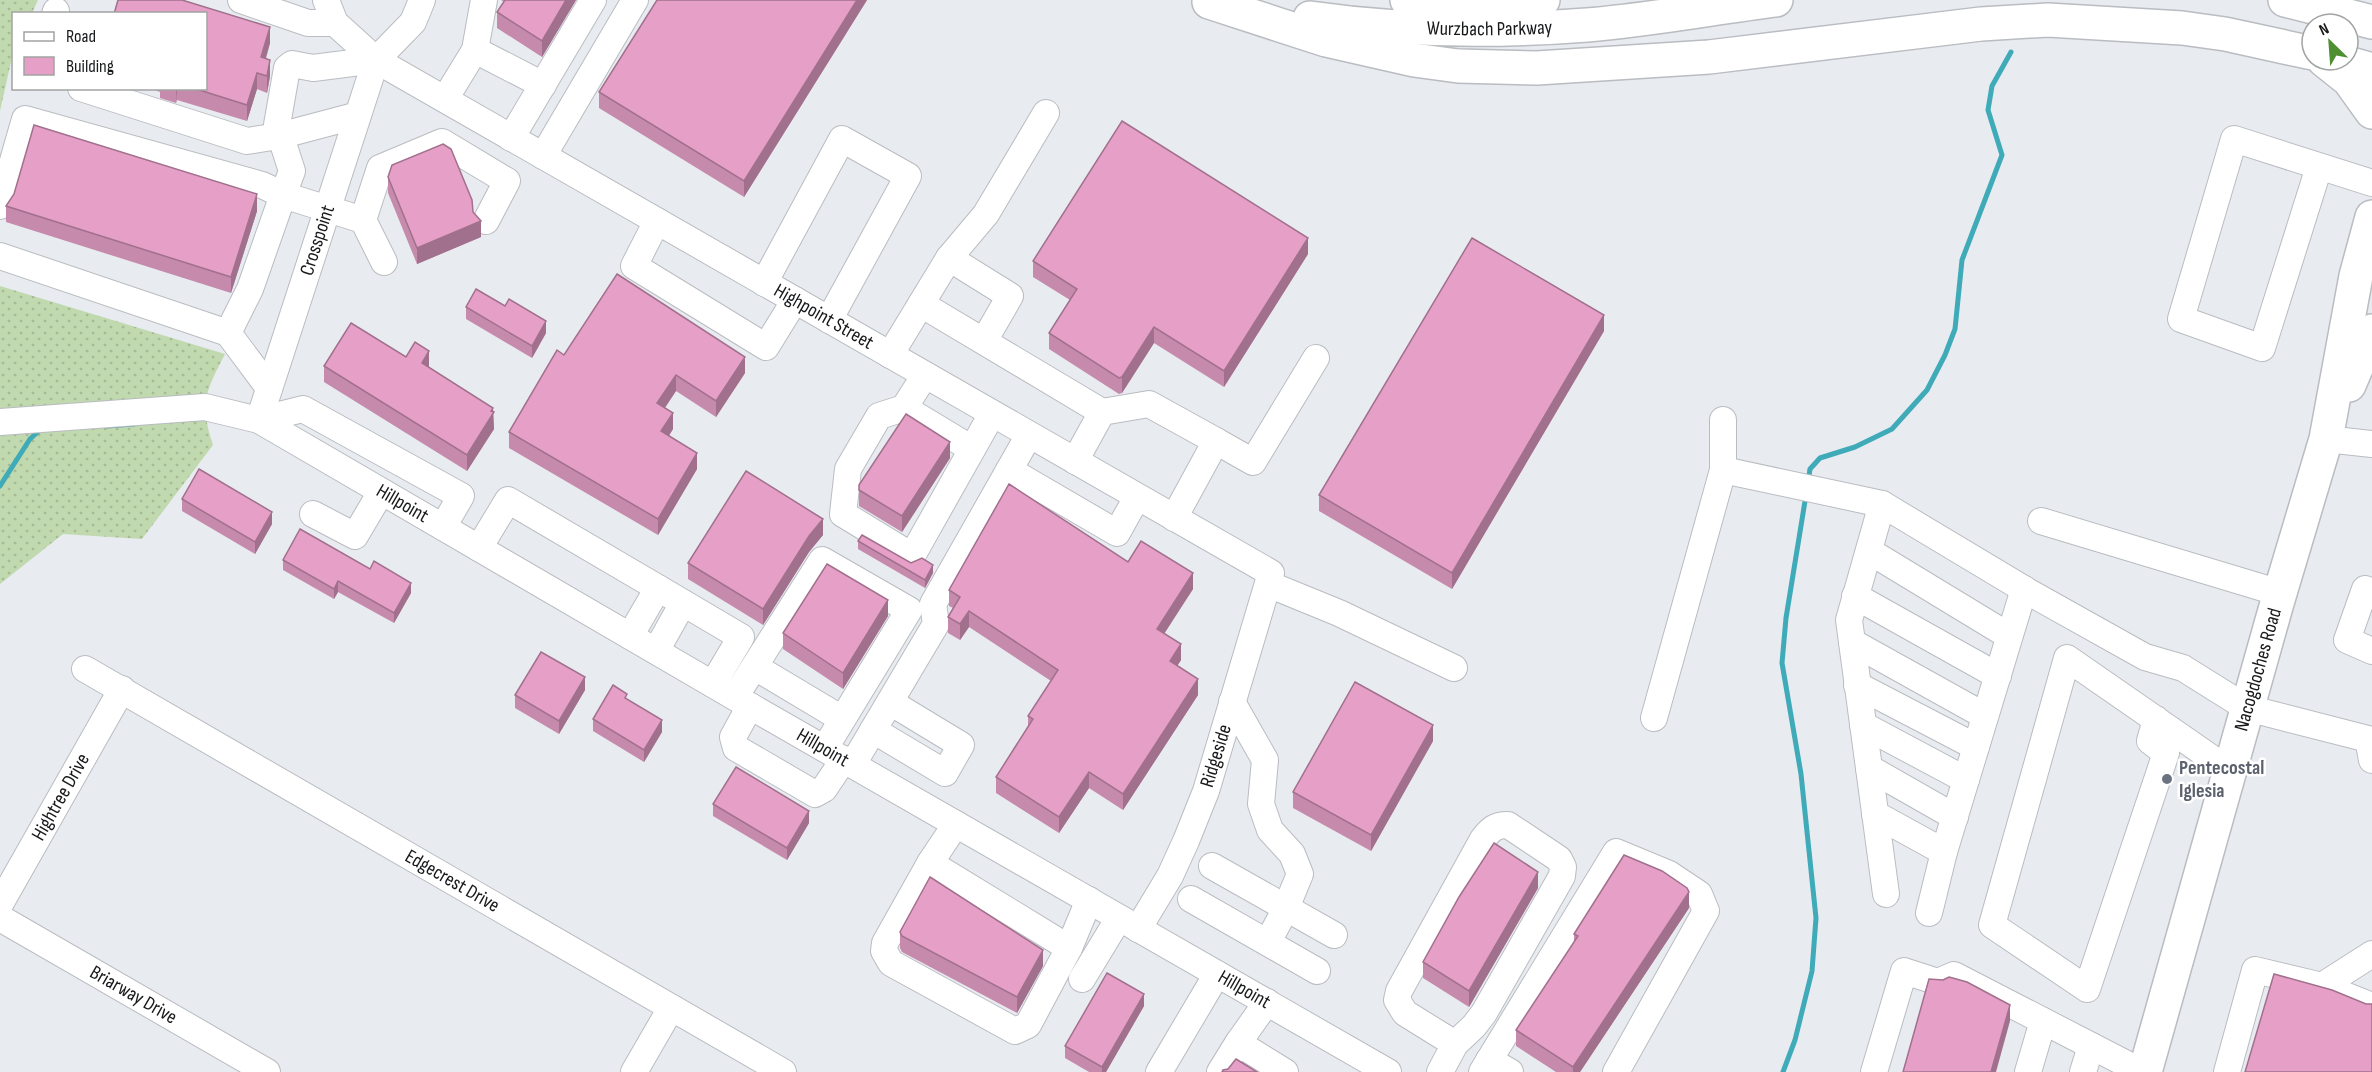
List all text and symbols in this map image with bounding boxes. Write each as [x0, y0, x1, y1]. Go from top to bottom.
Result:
legend [12, 12, 207, 90]
north arrow [2300, 12, 2360, 72]
street label: Wurzbach Parkway [1426, 15, 1553, 41]
text: N [2316, 19, 2332, 40]
text: Road [66, 26, 96, 47]
text: Building [66, 56, 114, 77]
street label: Crosspoint [295, 202, 340, 279]
street label: Highpoint Street [770, 279, 878, 355]
street label: Hillpoint [372, 479, 433, 528]
street label: Nacogdoches Road [2229, 605, 2287, 734]
street label: Ridgeside [1195, 722, 1237, 790]
street label: Hillpoint [792, 723, 853, 772]
street label: Hightree Drive [26, 749, 95, 845]
place label: Pentecostal Iglesia [2179, 756, 2264, 803]
marker: Pentecostal Iglesia [2160, 772, 2174, 786]
street label: Edgecrest Drive [401, 844, 504, 918]
street label: Briarway Drive [86, 960, 181, 1029]
street label: Hillpoint [1214, 965, 1275, 1014]

